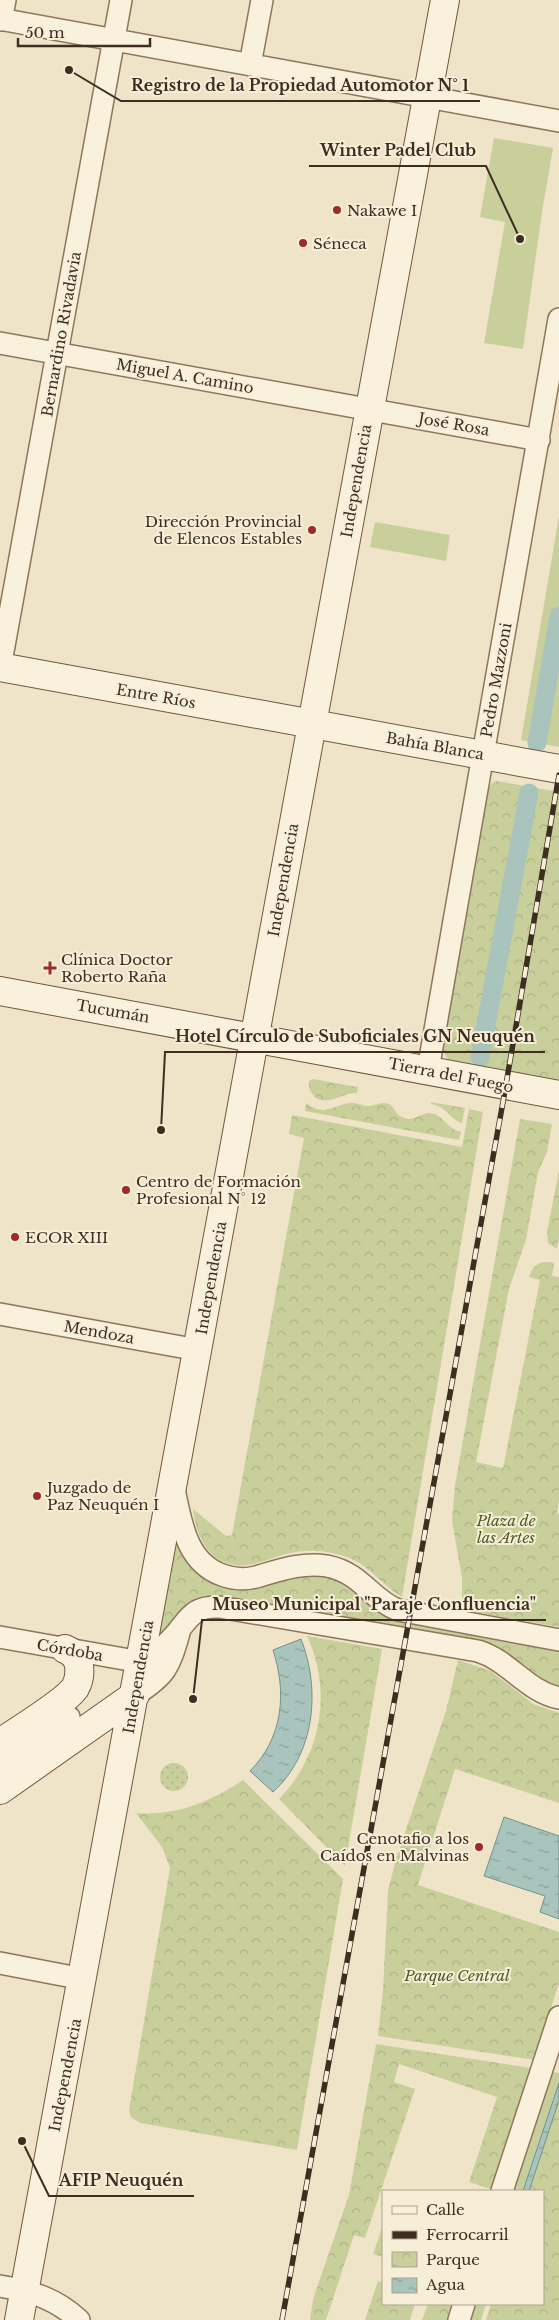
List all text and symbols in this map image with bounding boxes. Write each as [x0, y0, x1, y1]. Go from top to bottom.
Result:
scale bar [18, 15, 150, 47]
text: 50 m [25, 23, 65, 42]
callout: Registro de la Propiedad Automotor N° 1 [121, 70, 480, 101]
text: Registro de la Propiedad Automotor N° 1 [131, 75, 469, 95]
callout: Winter Padel Club [309, 135, 486, 166]
text: Winter Padel Club [319, 140, 476, 160]
place label: Nakawe I [347, 201, 417, 220]
marker: Nakawe I [331, 204, 343, 216]
place label: Séneca [313, 234, 367, 253]
marker: Séneca [297, 237, 309, 249]
street label: Bernardino Rivadavia [37, 249, 85, 418]
street label: Miguel A. Camino [115, 355, 255, 397]
street label: José Rosa [415, 408, 492, 440]
street label: Independencia [337, 422, 375, 539]
place label: Dirección Provincial de Elencos Estables [145, 512, 302, 548]
marker: Dirección Provincial de Elencos Estables [306, 524, 318, 536]
street label: Pedro Mazzoni [477, 621, 515, 739]
street label: Entre Ríos [115, 680, 197, 712]
street label: Bahía Blanca [385, 728, 486, 764]
street label: Independencia [264, 821, 302, 938]
place label: Clínica Doctor Roberto Raña [61, 950, 174, 986]
marker: Clínica Doctor Roberto Raña [43, 961, 57, 975]
street label: Tucumán [75, 995, 151, 1027]
callout: Hotel Círculo de Suboficiales GN Neuquén [165, 1021, 545, 1052]
text: Hotel Círculo de Suboficiales GN Neuquén [175, 1026, 535, 1046]
street label: Tierra del Fuego [387, 1054, 516, 1097]
place label: Centro de Formación Profesional N° 12 [136, 1172, 301, 1208]
marker: Centro de Formación Profesional N° 12 [120, 1184, 132, 1196]
street label: Independencia [192, 1219, 230, 1336]
place label: ECOR XIII [25, 1228, 108, 1247]
marker: ECOR XIII [9, 1231, 21, 1243]
street label: Mendoza [62, 1316, 136, 1348]
place label: Juzgado de Paz Neuquén I [45, 1478, 159, 1514]
marker: Juzgado de Paz Neuquén I [31, 1490, 43, 1502]
park label: Plaza de las Artes [476, 1511, 536, 1547]
callout: Museo Municipal "Paraje Confluencia" [202, 1589, 546, 1620]
text: Museo Municipal "Paraje Confluencia" [212, 1594, 536, 1614]
street label: Independencia [119, 1618, 157, 1735]
street label: Córdoba [35, 1635, 105, 1665]
place label: Cenotafio a los Caídos en Malvinas [320, 1829, 469, 1865]
marker: Cenotafio a los Caídos en Malvinas [473, 1841, 485, 1853]
park label: Parque Central [403, 1966, 510, 1985]
street label: Independencia [45, 2016, 85, 2133]
callout: AFIP Neuquén [49, 2165, 194, 2196]
text: AFIP Neuquén [58, 2170, 184, 2190]
legend [382, 2190, 544, 2305]
text: Calle [426, 2200, 465, 2219]
text: Ferrocarril [426, 2225, 509, 2244]
text: Parque [426, 2250, 480, 2269]
text: Agua [425, 2275, 466, 2294]

